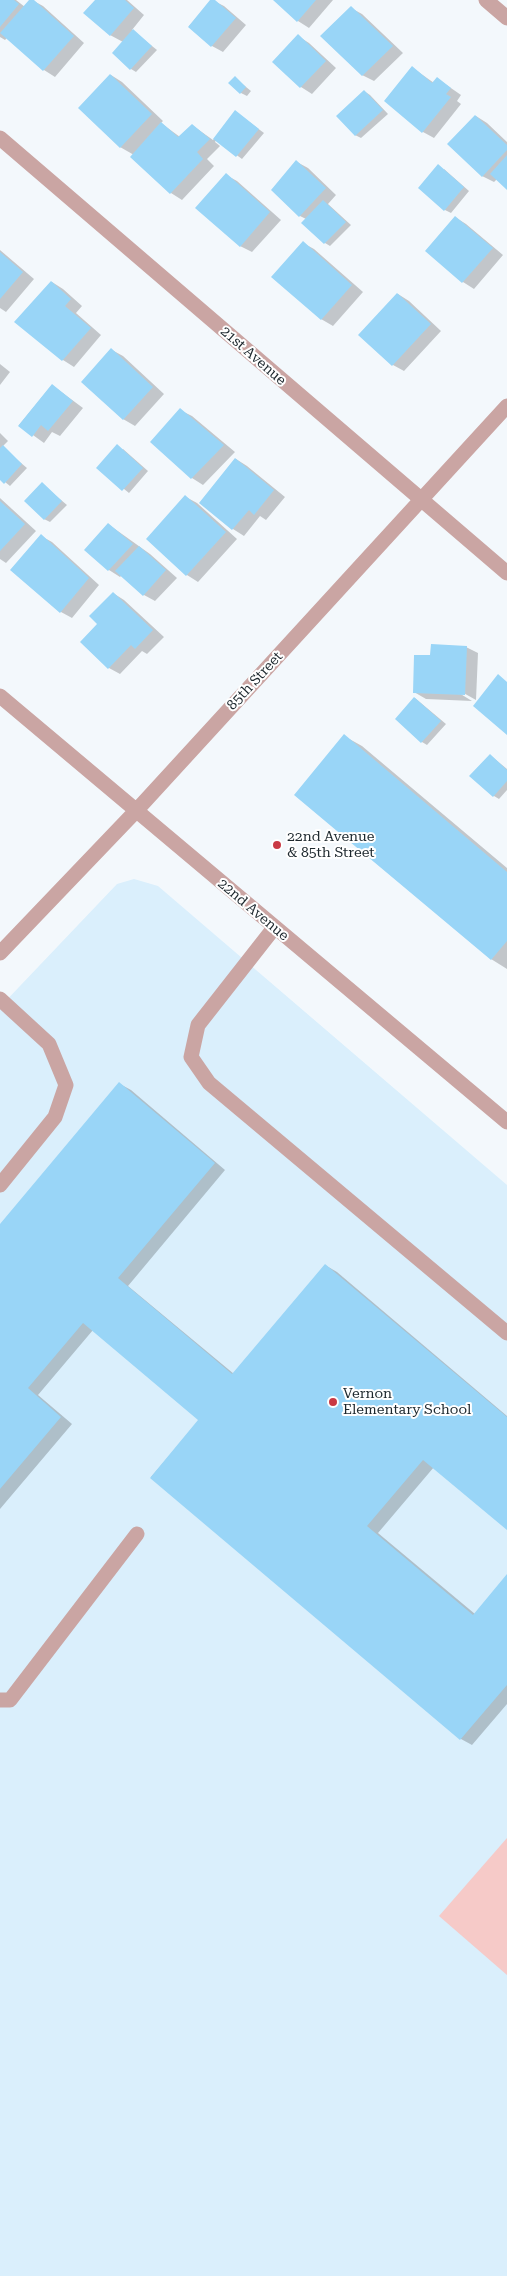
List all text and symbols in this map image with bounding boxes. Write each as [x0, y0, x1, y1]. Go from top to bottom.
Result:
street label: 21st Avenue [217, 323, 289, 389]
street label: 85th Street [224, 648, 286, 714]
place label: 22nd Avenue & 85th Street [287, 829, 375, 862]
marker: 22nd Avenue & 85th Street [271, 839, 283, 851]
street label: 22nd Avenue [214, 875, 292, 945]
place label: Vernon Elementary School [343, 1386, 471, 1418]
marker: Vernon Elementary School [327, 1396, 339, 1408]

